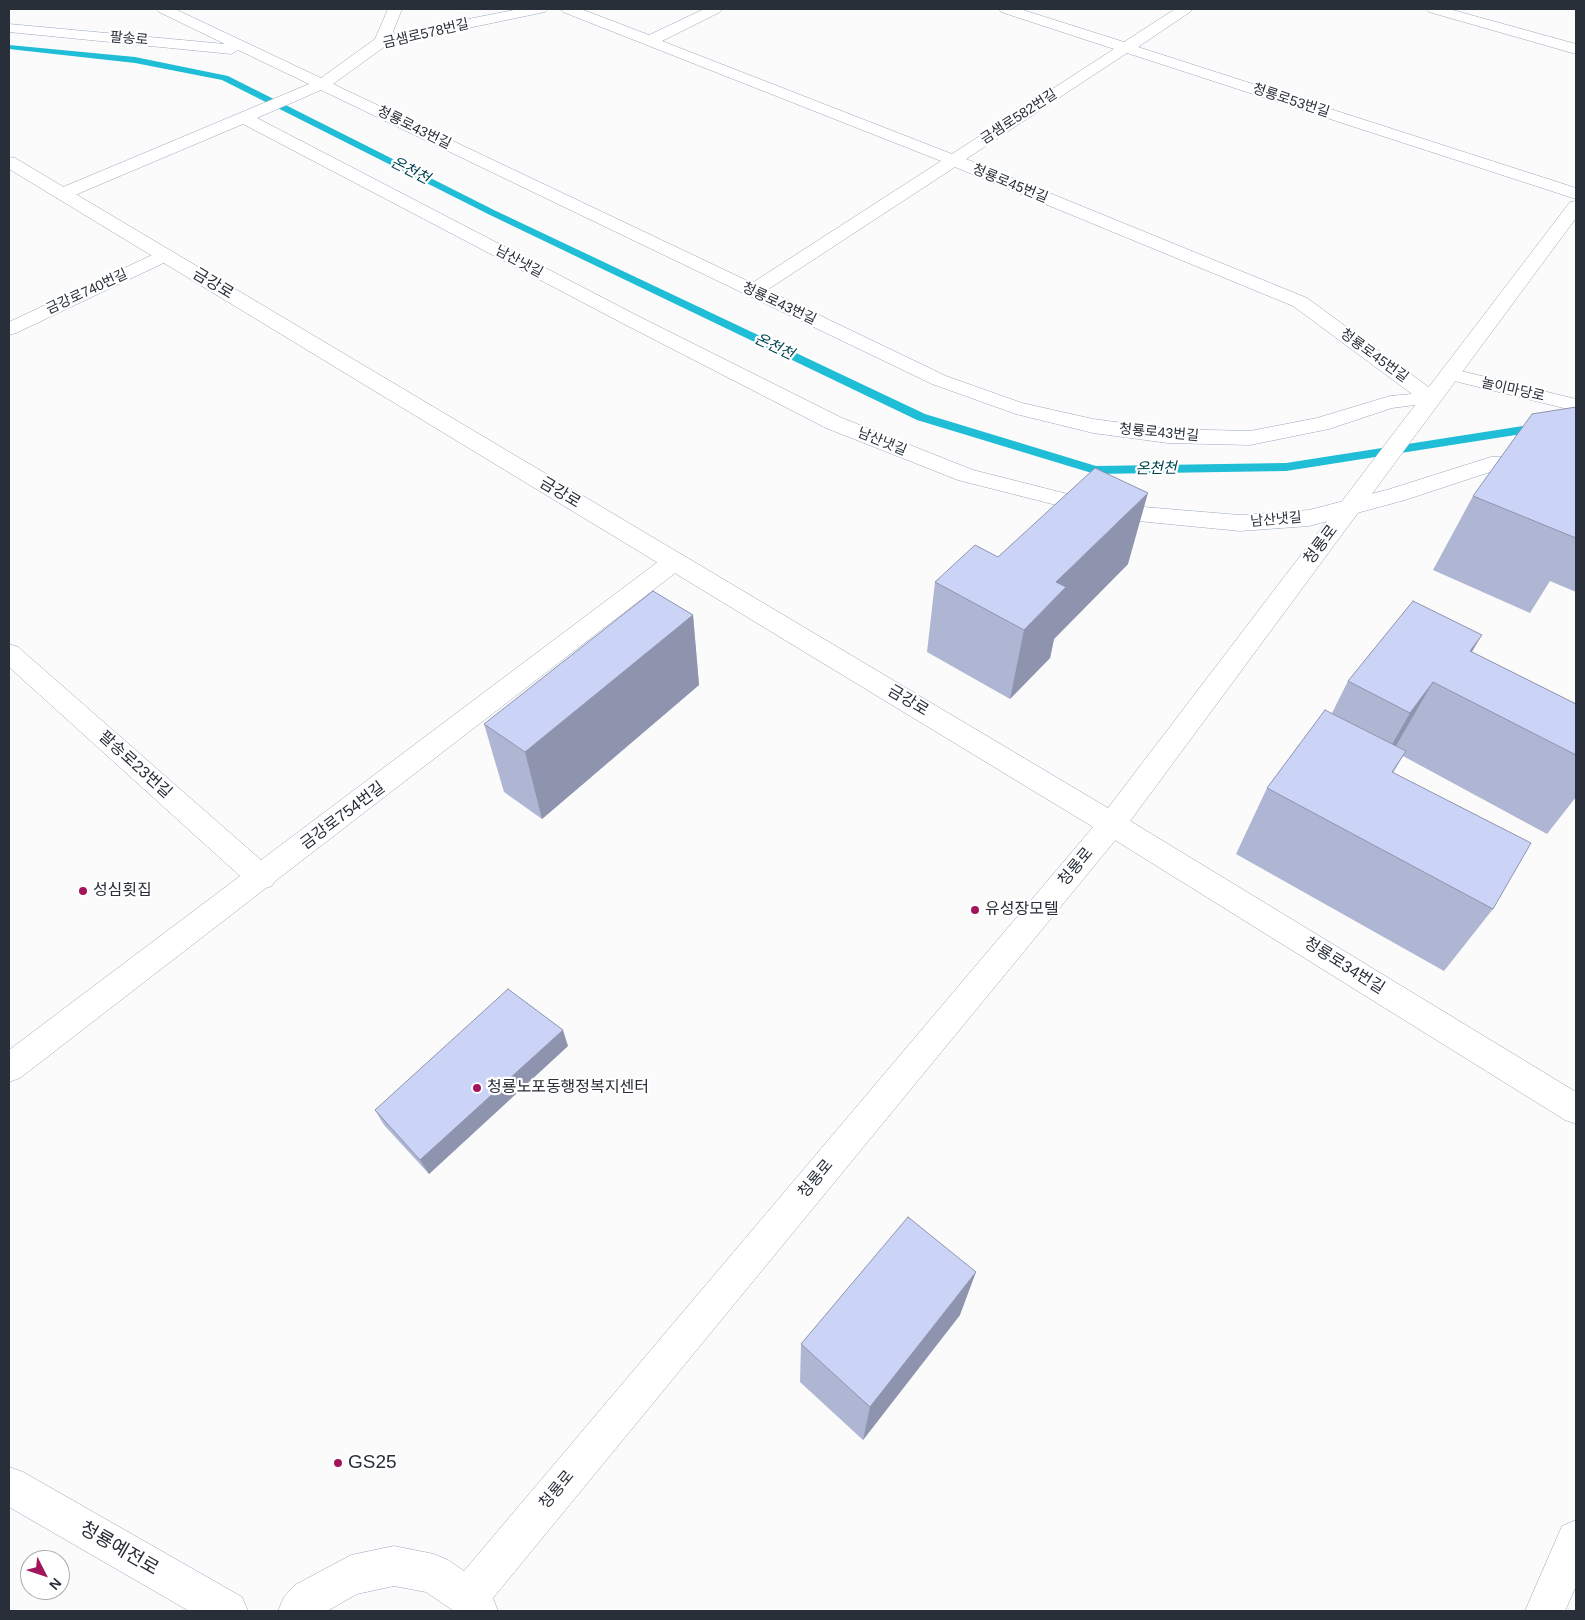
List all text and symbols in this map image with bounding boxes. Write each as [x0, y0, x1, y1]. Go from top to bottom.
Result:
street label: 금샘로578번길 [381, 16, 471, 52]
street label: 팔송로 [109, 29, 149, 49]
street label: 청룡로53번길 [1250, 81, 1332, 121]
street label: 금샘로582번길 [978, 86, 1060, 148]
street label: 청룡로43번길 [374, 103, 454, 153]
water label: 온천천 [387, 154, 433, 188]
street label: 청룡로45번길 [970, 161, 1050, 207]
street label: 남산냇길 [492, 242, 546, 282]
street label: 금강로 [189, 264, 237, 304]
street label: 금강로740번길 [44, 266, 130, 318]
street label: 청룡로43번길 [739, 279, 819, 329]
street label: 청룡로45번길 [1337, 326, 1411, 386]
water label: 온천천 [751, 330, 797, 364]
street label: 놀이마당로 [1480, 375, 1546, 405]
street label: 청룡로43번길 [1118, 421, 1200, 445]
street label: 남산냇길 [855, 425, 909, 459]
water label: 온천천 [1135, 460, 1177, 478]
street label: 금강로 [536, 473, 584, 513]
street label: 남산냇길 [1250, 509, 1302, 531]
street label: 청룡로 [1300, 522, 1342, 568]
street label: 금강로 [884, 681, 932, 721]
street label: 팔송로23번길 [95, 727, 175, 803]
street label: 금강로754번길 [297, 778, 389, 854]
street label: 청룡로 [1054, 844, 1098, 890]
place label: 성심횟집 [93, 881, 152, 901]
marker: 성심횟집 [77, 885, 89, 897]
place label: 유성장모텔 [985, 900, 1059, 920]
marker: 유성장모텔 [969, 904, 981, 916]
street label: 청룡로34번길 [1300, 934, 1388, 998]
place label: 청룡노포동행정복지센터 [487, 1078, 649, 1098]
marker: 청룡노포동행정복지센터 [471, 1082, 483, 1094]
street label: 청룡로 [794, 1156, 838, 1202]
place label: GS25 [348, 1452, 397, 1474]
marker: GS25 [332, 1457, 344, 1469]
street label: 청룡로 [535, 1467, 579, 1513]
street label: 청룡예전로 [75, 1517, 163, 1581]
north arrow [20, 1550, 70, 1600]
text: N [46, 1575, 65, 1593]

